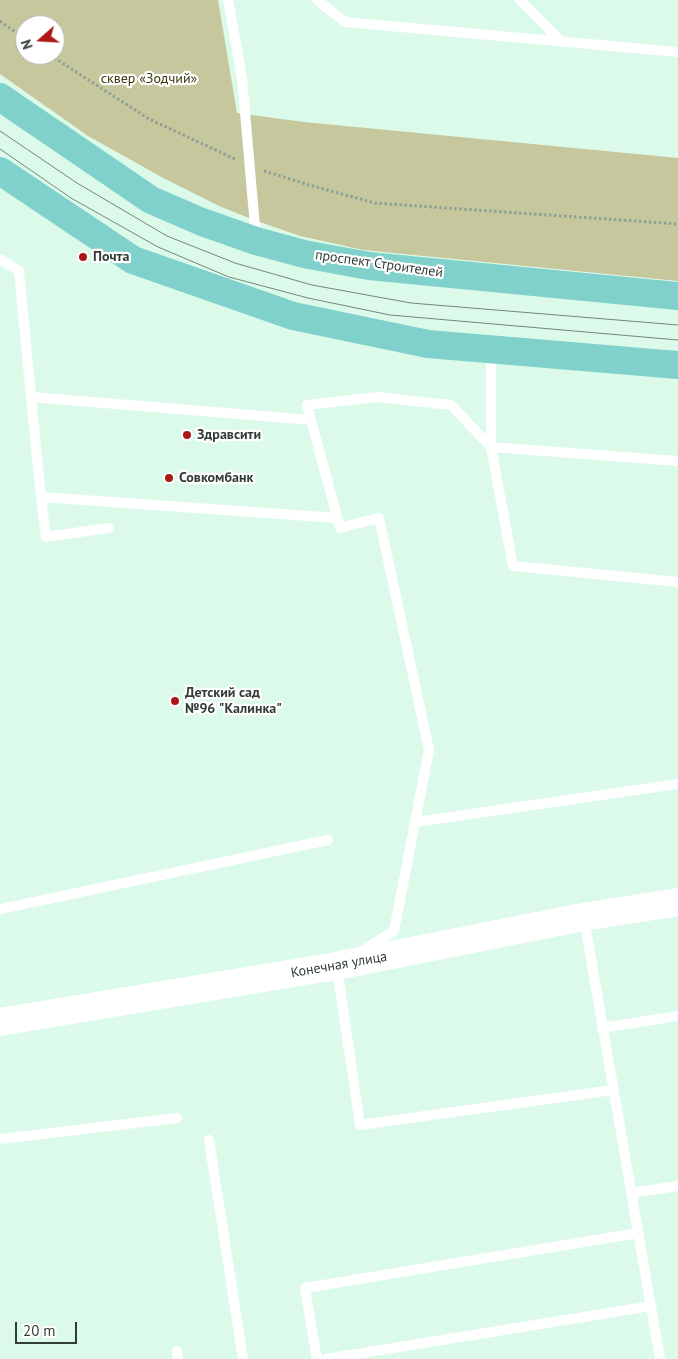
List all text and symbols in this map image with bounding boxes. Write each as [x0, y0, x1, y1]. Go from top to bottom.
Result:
north arrow [15, 15, 65, 65]
text: N [17, 37, 37, 52]
park label: сквер «Зодчий» [101, 71, 197, 87]
street label: проспект Строителей [314, 247, 444, 281]
place label: Почта [93, 249, 129, 265]
marker: Почта [77, 251, 89, 263]
place label: Здравсити [197, 427, 261, 443]
marker: Здравсити [181, 429, 193, 441]
place label: Совкомбанк [179, 470, 253, 486]
marker: Совкомбанк [163, 472, 175, 484]
place label: Детский сад №96 "Калинка" [185, 685, 282, 718]
marker: Детский сад №96 "Калинка" [169, 695, 181, 707]
street label: Конечная улица [290, 948, 388, 982]
scale bar [18, 1312, 80, 1344]
text: 20 m [23, 1321, 56, 1340]

